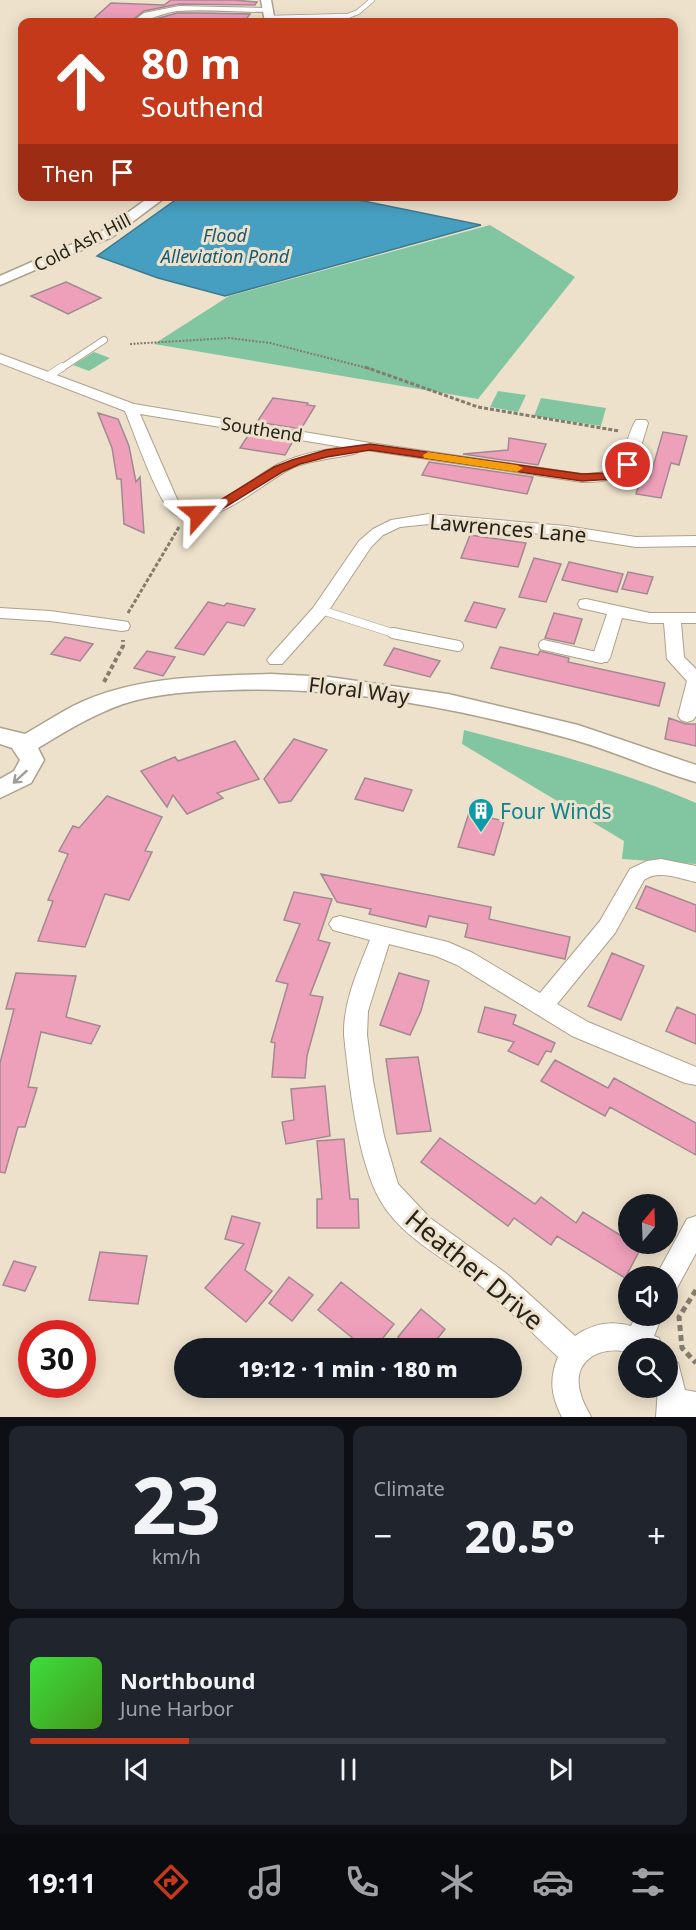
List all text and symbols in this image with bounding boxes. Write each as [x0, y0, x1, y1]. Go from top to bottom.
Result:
text: 80 m [141, 34, 241, 91]
icon: ahead [42, 42, 120, 120]
text: Southend [141, 88, 264, 125]
icon: arrive [106, 156, 139, 189]
text: Then [42, 158, 94, 188]
street label: Cold Ash Hill [29, 207, 135, 277]
water label: Flood Alleviation Pond [159, 223, 290, 268]
street label: Southend [220, 411, 304, 447]
pin [602, 439, 653, 490]
icon: arrive [611, 448, 644, 481]
position arrow [167, 482, 231, 546]
street label: Lawrences Lane [428, 507, 588, 549]
street label: Floral Way [307, 670, 411, 710]
one-way arrow [13, 770, 28, 784]
building icon: Four Winds [466, 796, 496, 834]
place label: Four Winds [500, 797, 612, 825]
north arrow [618, 1194, 678, 1254]
map controls [618, 1194, 678, 1398]
street label: Heather Drive [398, 1200, 552, 1338]
button: sound [618, 1266, 678, 1326]
speed limit sign: 30 [18, 1320, 96, 1398]
button: search [618, 1338, 678, 1398]
text: 19:12 · 1 min · 180 m [238, 1353, 458, 1383]
text: 23 [132, 1451, 221, 1557]
text: Climate [374, 1475, 445, 1502]
text: 20.5° [465, 1505, 575, 1566]
text: − [374, 1513, 392, 1558]
text: + [647, 1513, 666, 1558]
text: km/h [152, 1543, 201, 1570]
text: Northbound [120, 1665, 255, 1695]
text: June Harbor [120, 1695, 234, 1722]
icon: previous [120, 1753, 153, 1786]
icon: pause [332, 1753, 365, 1786]
icon: next [544, 1753, 577, 1786]
icon: directions [150, 1861, 192, 1903]
icon: music [245, 1861, 287, 1903]
icon: phone [341, 1861, 383, 1903]
icon: climate [436, 1861, 478, 1903]
icon: car [532, 1861, 574, 1903]
icon: filters [627, 1861, 669, 1903]
text: 19:11 [27, 1864, 96, 1901]

